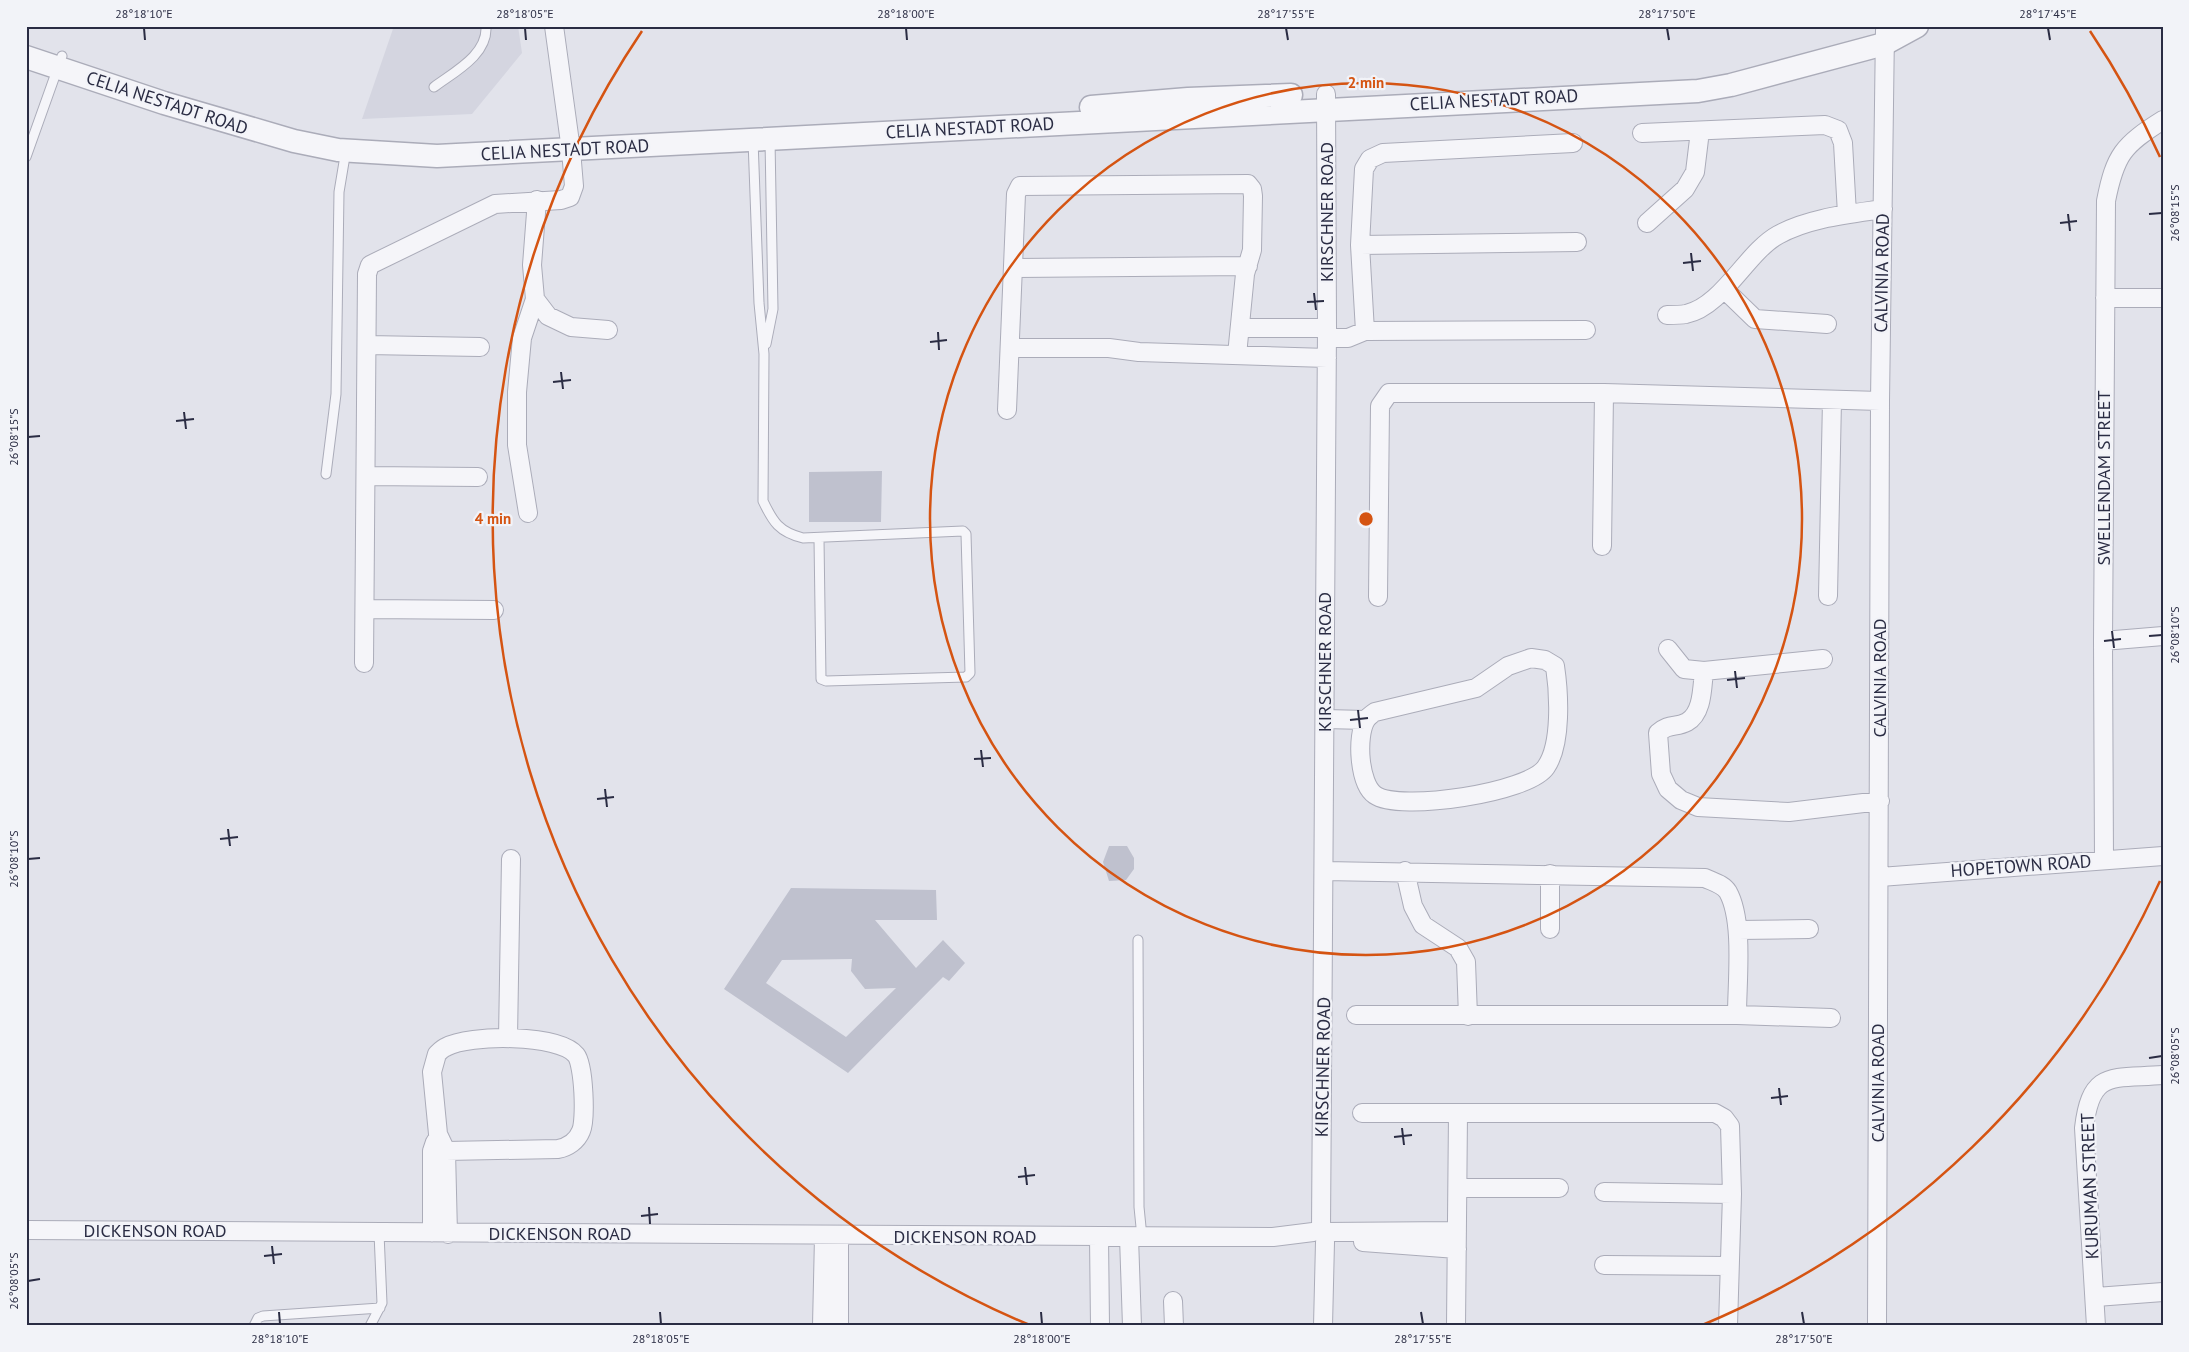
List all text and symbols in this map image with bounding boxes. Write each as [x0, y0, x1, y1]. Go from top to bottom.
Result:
text: 28°18'10"E [115, 6, 173, 21]
text: 28°18'05"E [496, 6, 554, 21]
text: 28°18'00"E [877, 6, 935, 21]
text: 28°17'55"E [1257, 6, 1315, 21]
text: 28°17'50"E [1638, 6, 1696, 21]
text: 28°17'45"E [2019, 6, 2077, 21]
street label: CELIA NESTADT ROAD [83, 66, 251, 140]
text: 2 min [1348, 73, 1384, 92]
street label: CELIA NESTADT ROAD [1409, 84, 1579, 115]
street label: CELIA NESTADT ROAD [885, 112, 1055, 143]
street label: CELIA NESTADT ROAD [480, 134, 650, 165]
street label: KIRSCHNER ROAD [1315, 142, 1338, 282]
text: 26°08'15"S [2167, 184, 2182, 242]
street label: CALVINIA ROAD [1869, 213, 1894, 333]
street label: SWELLENDAM STREET [2092, 391, 2115, 565]
text: 26°08'15"S [6, 408, 21, 466]
text: 4 min [475, 509, 511, 528]
centre of rings [1357, 510, 1375, 528]
street label: KIRSCHNER ROAD [1313, 592, 1336, 732]
text: 26°08'10"S [2167, 606, 2182, 664]
street label: CALVINIA ROAD [1868, 618, 1891, 738]
text: 26°08'10"S [6, 830, 21, 888]
street label: HOPETOWN ROAD [1950, 849, 2092, 882]
street label: KIRSCHNER ROAD [1310, 997, 1335, 1137]
street label: CALVINIA ROAD [1866, 1023, 1889, 1143]
text: 26°08'05"S [2167, 1027, 2182, 1085]
street label: KURUMAN STREET [2075, 1112, 2104, 1260]
street label: DICKENSON ROAD [84, 1219, 226, 1242]
street label: DICKENSON ROAD [489, 1222, 631, 1245]
street label: DICKENSON ROAD [894, 1225, 1036, 1248]
text: 26°08'05"S [6, 1252, 21, 1310]
text: 28°18'10"E [251, 1331, 309, 1346]
text: 28°18'05"E [632, 1331, 690, 1346]
text: 28°18'00"E [1013, 1331, 1071, 1346]
text: 28°17'55"E [1394, 1331, 1452, 1346]
text: 28°17'50"E [1775, 1331, 1833, 1346]

